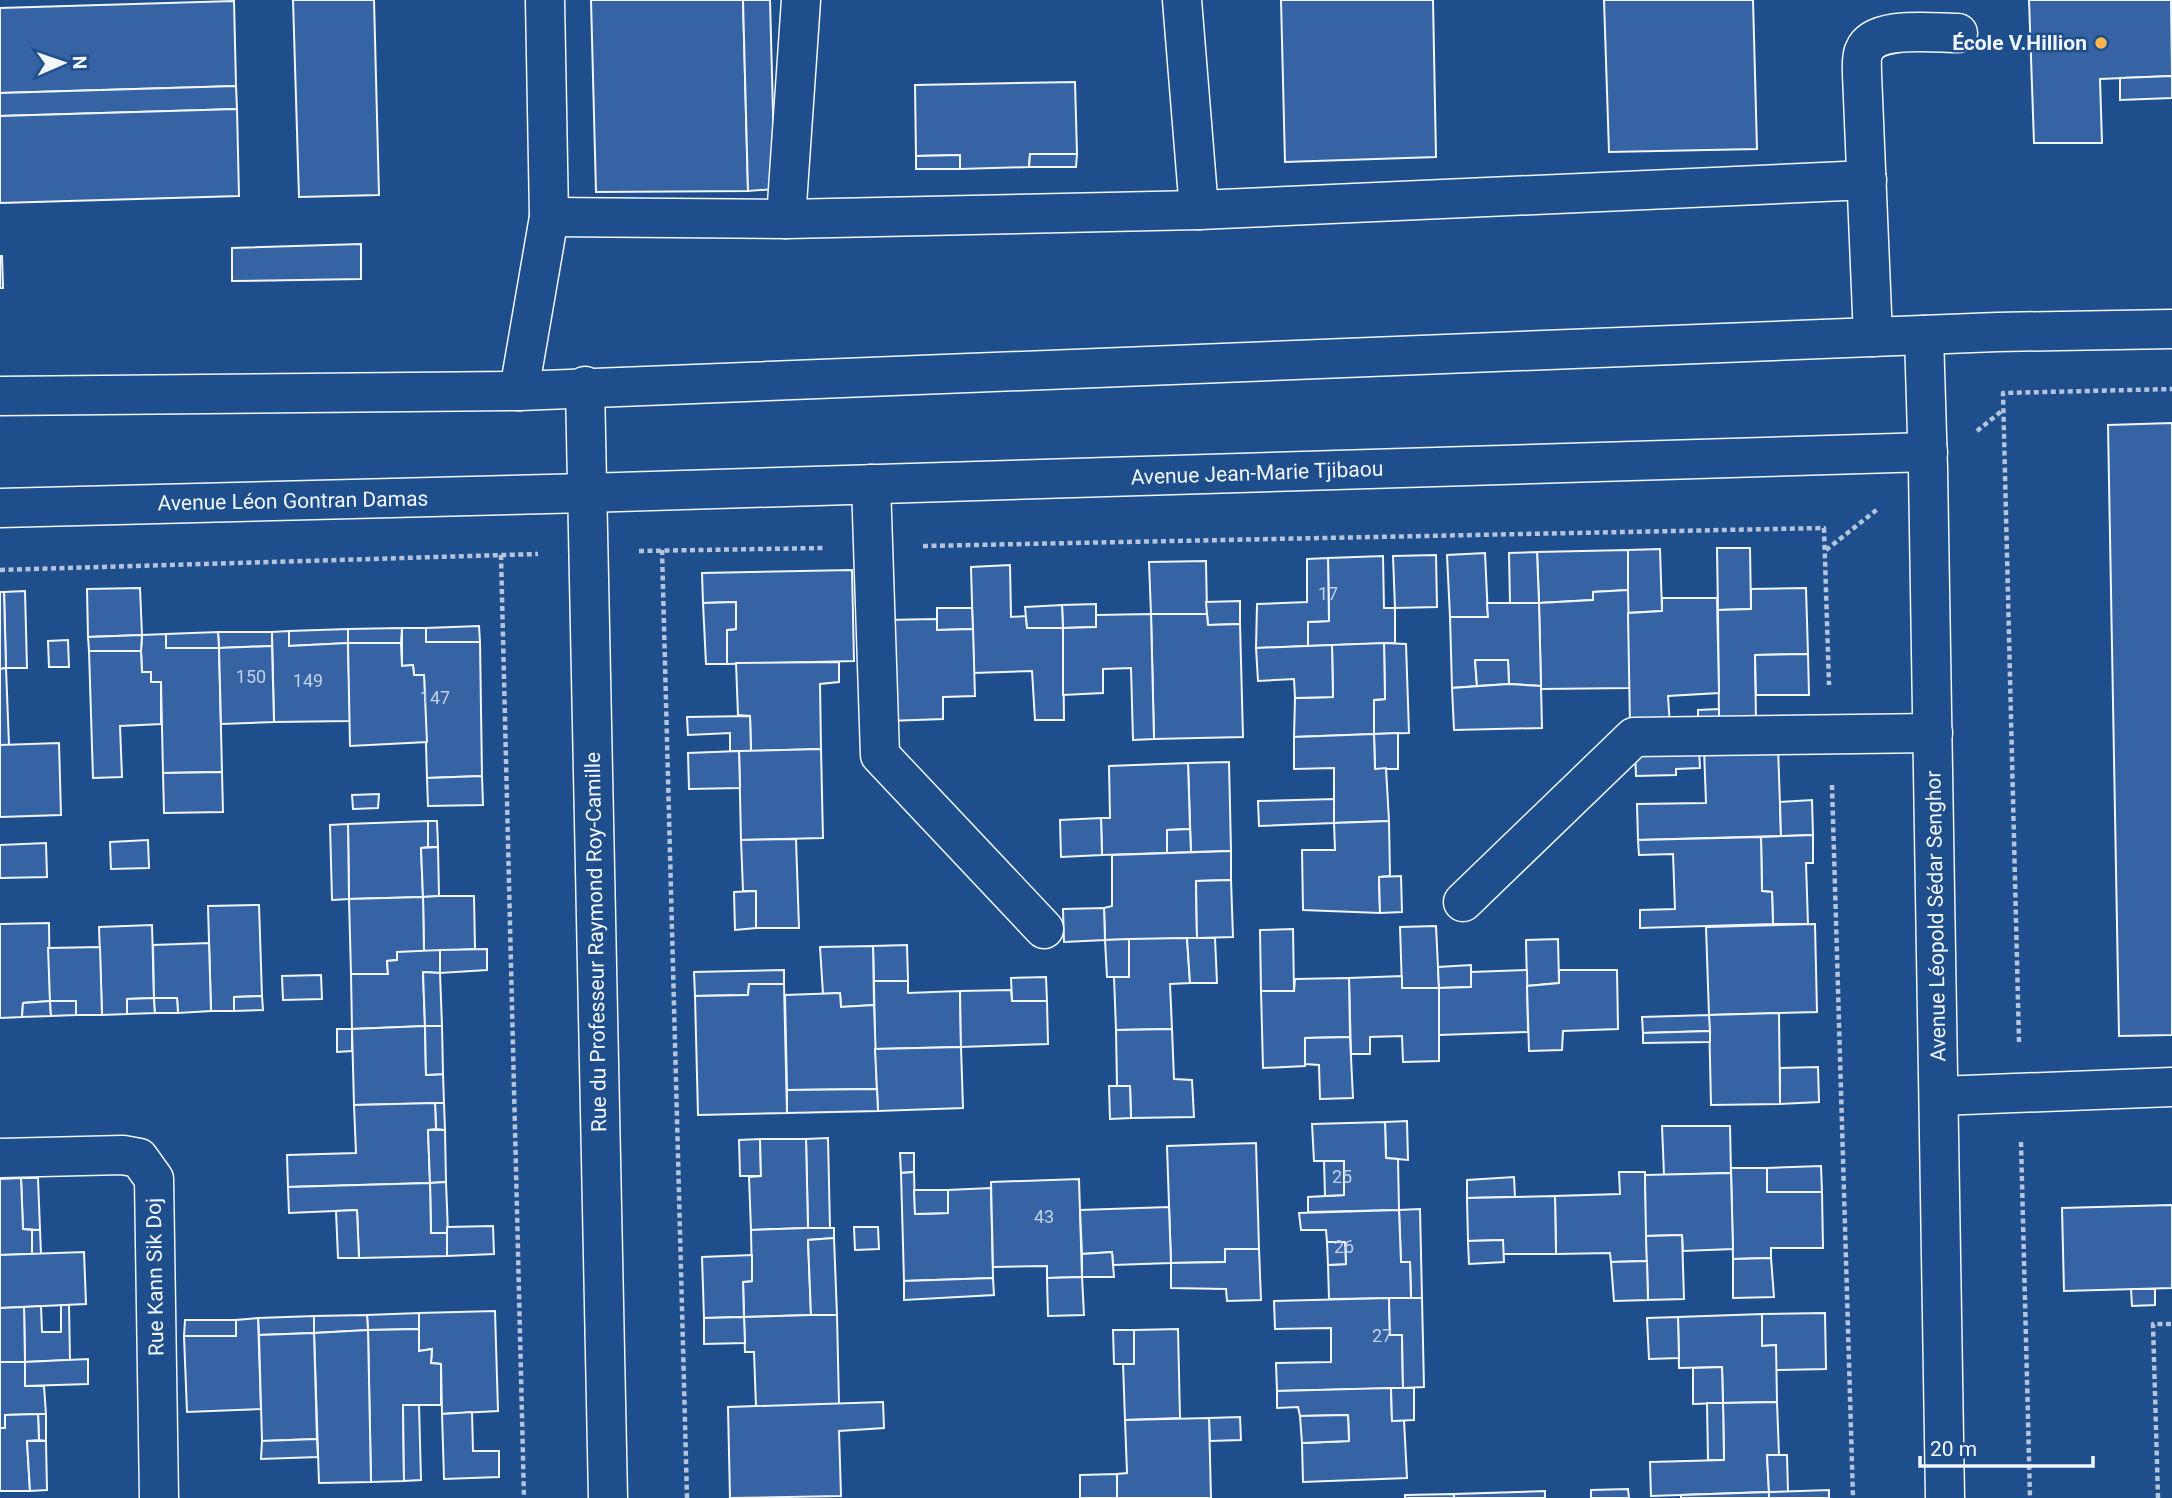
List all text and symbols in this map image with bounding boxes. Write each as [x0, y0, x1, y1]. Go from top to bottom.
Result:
north arrow [28, 28, 98, 98]
place label: École V.Hillion [1952, 31, 2087, 55]
marker: École V.Hillion [2093, 35, 2109, 51]
text: N [68, 55, 91, 70]
street label: Avenue Jean-Marie Tjibaou [1130, 457, 1384, 489]
street label: Avenue Léon Gontran Damas [157, 487, 429, 515]
house number: 17 [1318, 583, 1338, 604]
house number: 150 [236, 666, 266, 687]
house number: 149 [293, 670, 323, 691]
house number: 147 [420, 687, 450, 708]
street label: Rue du Professeur Raymond Roy-Camille [581, 752, 611, 1132]
street label: Avenue Léopold Sédar Senghor [1921, 770, 1951, 1062]
house number: 25 [1332, 1166, 1352, 1187]
street label: Rue Kann Sik Doj [142, 1198, 168, 1356]
house number: 43 [1034, 1206, 1054, 1227]
house number: 26 [1334, 1236, 1354, 1257]
house number: 27 [1372, 1325, 1392, 1346]
scale bar [1920, 1424, 2093, 1468]
text: 20 m [1930, 1437, 1977, 1461]

